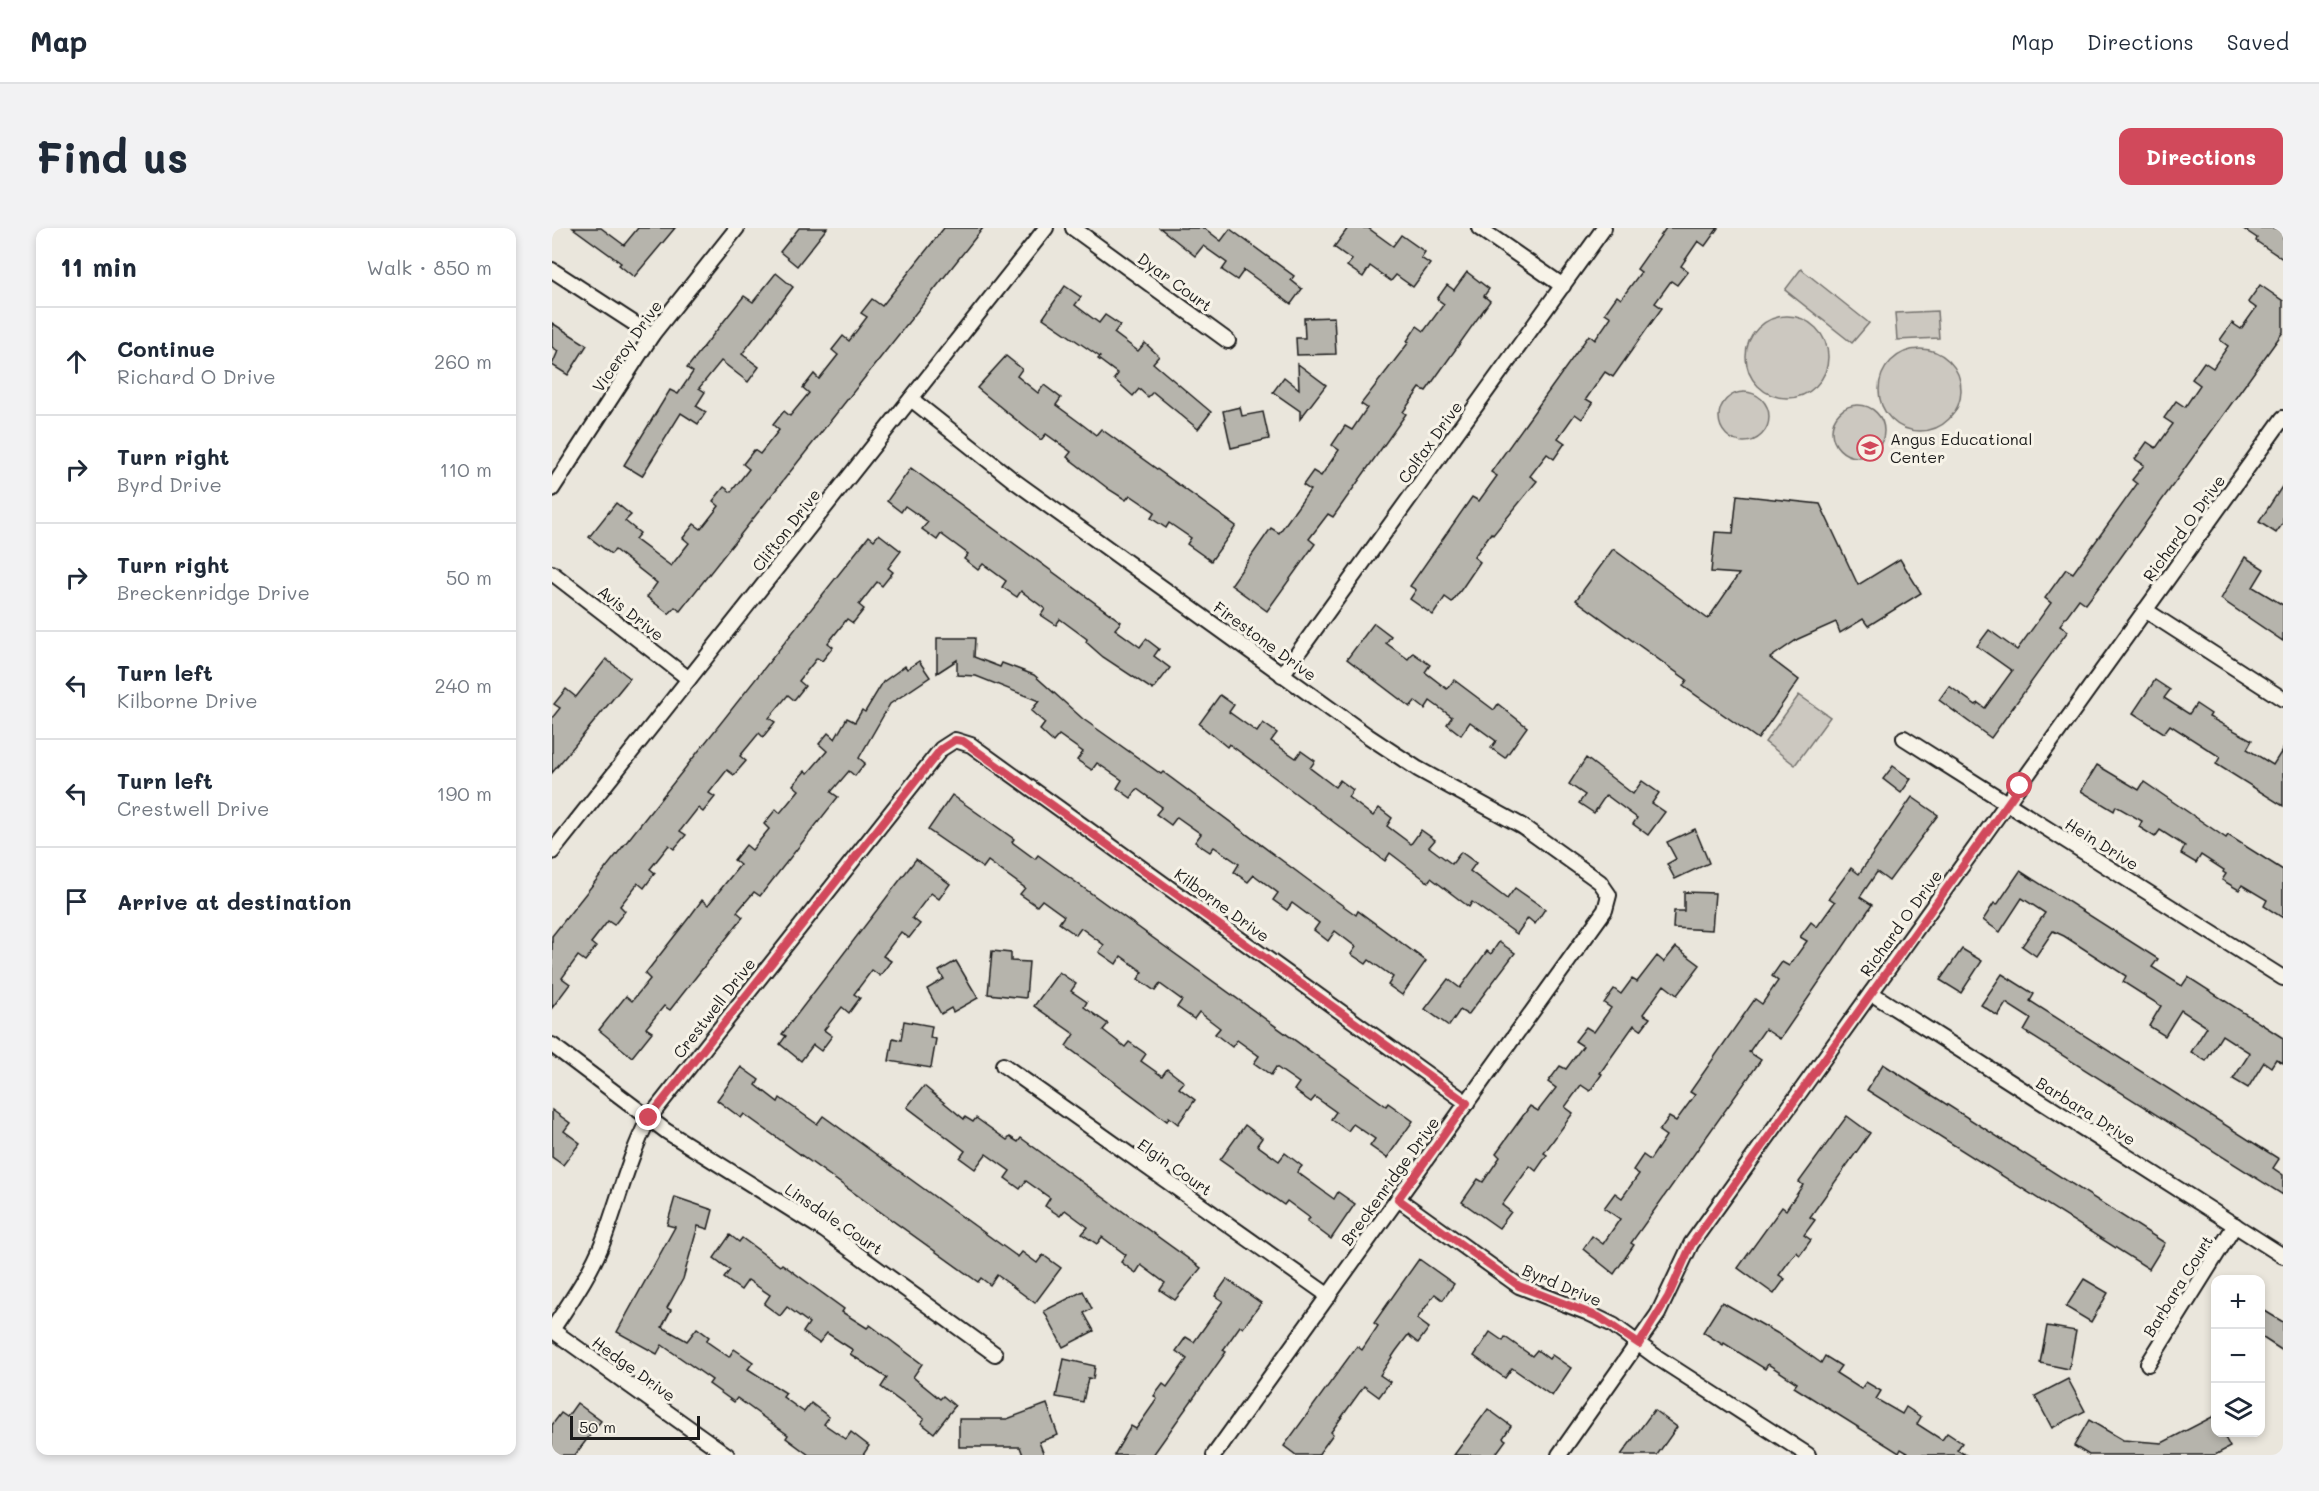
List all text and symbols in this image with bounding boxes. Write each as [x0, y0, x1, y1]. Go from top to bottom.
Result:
text: Map [30, 23, 87, 59]
text: Map [2011, 28, 2054, 55]
text: Directions [2087, 28, 2194, 55]
text: Saved [2227, 28, 2289, 55]
button: Directions [2119, 128, 2283, 185]
text: Find us [36, 129, 188, 184]
street label: Dyar Court [1134, 247, 1217, 316]
text: 11 min [60, 250, 137, 284]
text: Walk · 850 m [366, 254, 492, 280]
street label: Viceroy Drive [587, 296, 666, 396]
text: Continue [117, 334, 215, 363]
icon: ahead [60, 345, 93, 378]
text: 260 m [434, 348, 492, 374]
text: Richard O Drive [117, 363, 276, 389]
street label: Colfax Drive [1393, 396, 1467, 487]
place label: Angus Educational Center [1890, 428, 2033, 467]
school or university icon: Angus Educational Center [1855, 433, 1885, 463]
text: Turn right [117, 442, 229, 471]
icon: right [60, 453, 93, 486]
text: 110 m [439, 456, 492, 482]
street label: Richard O Drive [2138, 470, 2229, 585]
text: Byrd Drive [117, 471, 222, 497]
street label: Clifton Drive [747, 484, 824, 575]
text: Turn right [117, 550, 229, 579]
icon: right [60, 561, 93, 594]
text: 50 m [446, 564, 492, 590]
text: Breckenridge Drive [117, 579, 310, 605]
street label: Avis Drive [594, 580, 669, 645]
street label: Firestone Drive [1210, 596, 1321, 685]
text: Turn left [117, 658, 213, 687]
icon: left [60, 669, 93, 702]
text: 240 m [434, 672, 492, 698]
text: Kilborne Drive [117, 687, 258, 713]
text: Turn left [117, 766, 213, 795]
route start [2006, 772, 2032, 798]
icon: left [60, 777, 93, 810]
text: 190 m [437, 780, 492, 806]
text: Crestwell Drive [117, 795, 269, 821]
street label: Hein Drive [2062, 813, 2143, 874]
street label: Kilborne Drive [1171, 863, 1274, 946]
street label: Richard O Drive [1855, 865, 1946, 980]
icon: arrive [60, 885, 93, 918]
text: Arrive at destination [117, 887, 352, 916]
street label: Crestwell Drive [668, 953, 759, 1062]
street label: Barbara Drive [2033, 1072, 2140, 1150]
route end [635, 1104, 661, 1130]
street label: Breckenridge Drive [1336, 1112, 1443, 1249]
street label: Elgin Court [1134, 1133, 1217, 1200]
street label: Linsdale Court [781, 1178, 887, 1259]
street label: Barbara Court [2138, 1231, 2217, 1340]
street label: Byrd Drive [1519, 1258, 1605, 1311]
map controls [2211, 1275, 2265, 1437]
button: + [2211, 1275, 2265, 1329]
button: − [2211, 1329, 2265, 1383]
street label: Hedge Drive [588, 1331, 680, 1406]
button: layers [2211, 1383, 2265, 1437]
scale bar [570, 1413, 700, 1440]
text: 50 m [579, 1416, 616, 1437]

